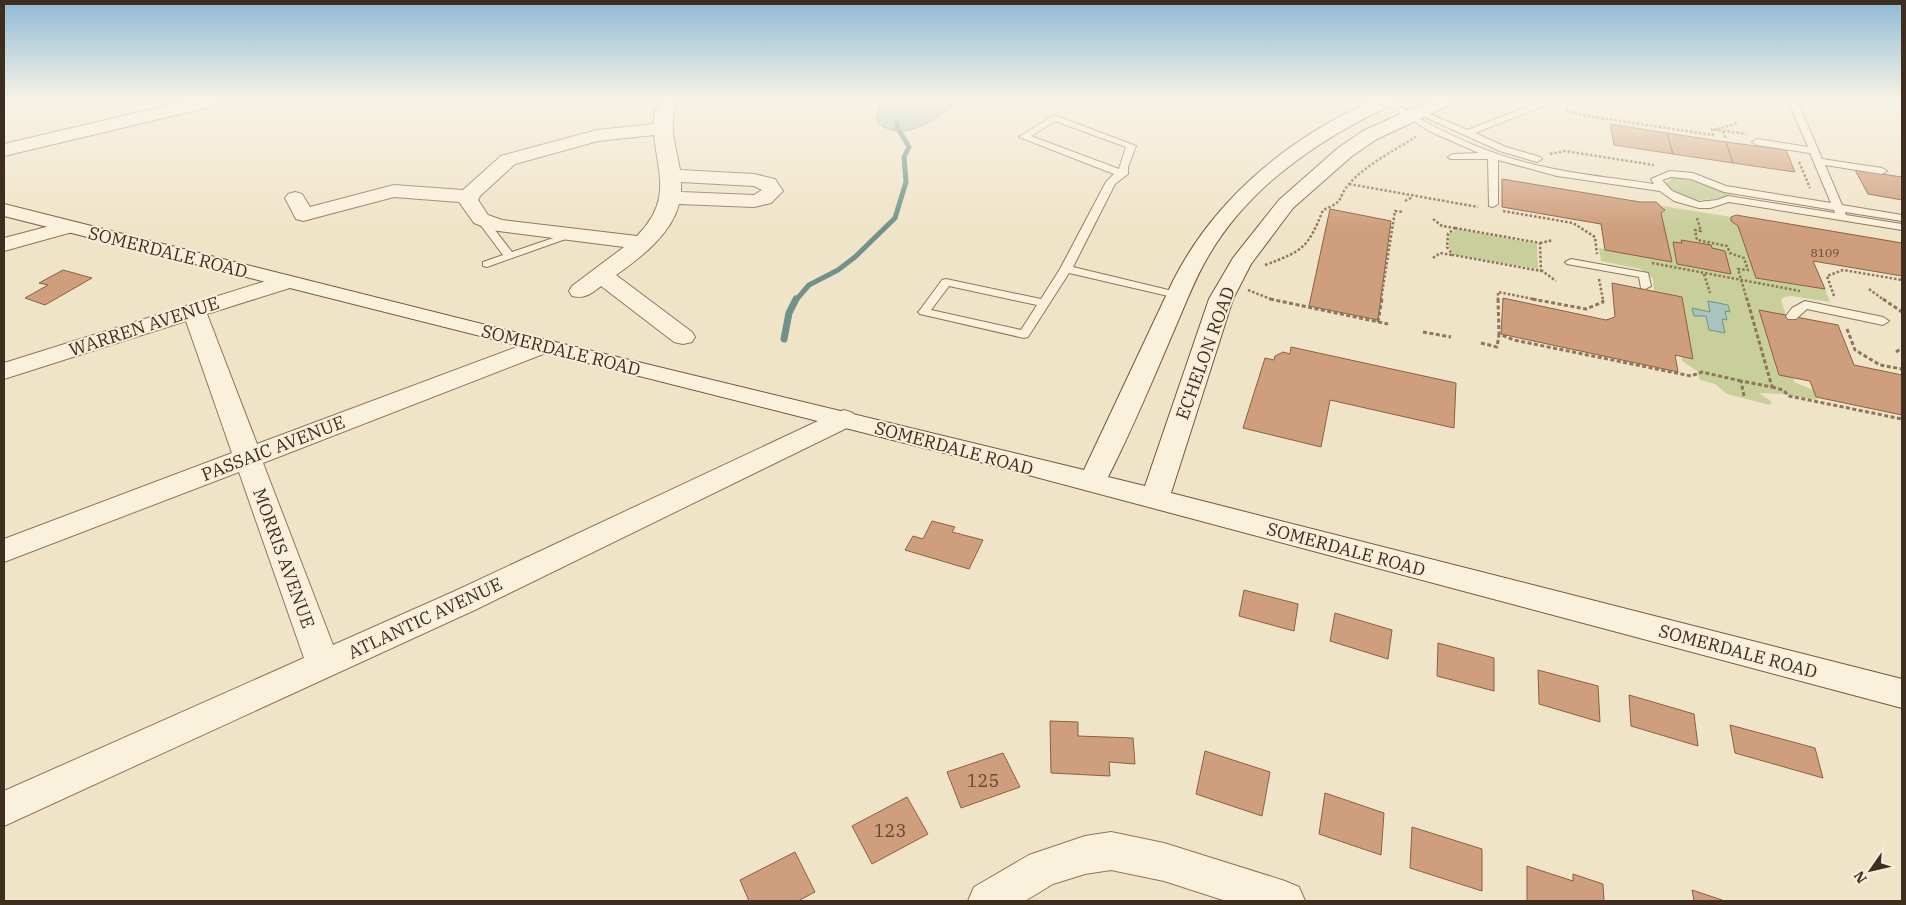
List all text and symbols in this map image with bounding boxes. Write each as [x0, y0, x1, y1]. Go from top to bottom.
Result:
street label: SOMERDALE ROAD [86, 221, 250, 283]
house number: 8109 [1811, 245, 1839, 260]
street label: ECHELON ROAD [1170, 283, 1240, 423]
street label: WARREN AVENUE [66, 291, 222, 361]
street label: SOMERDALE ROAD [479, 319, 643, 381]
street label: PASSAIC AVENUE [198, 410, 348, 486]
street label: SOMERDALE ROAD [872, 416, 1036, 480]
street label: MORRIS AVENUE [248, 485, 320, 631]
street label: SOMERDALE ROAD [1264, 517, 1428, 581]
street label: ATLANTIC AVENUE [344, 572, 506, 664]
street label: SOMERDALE ROAD [1656, 619, 1820, 683]
house number: 125 [967, 769, 999, 792]
house number: 123 [874, 819, 906, 842]
north arrow [1846, 845, 1896, 895]
text: N [1850, 868, 1871, 887]

